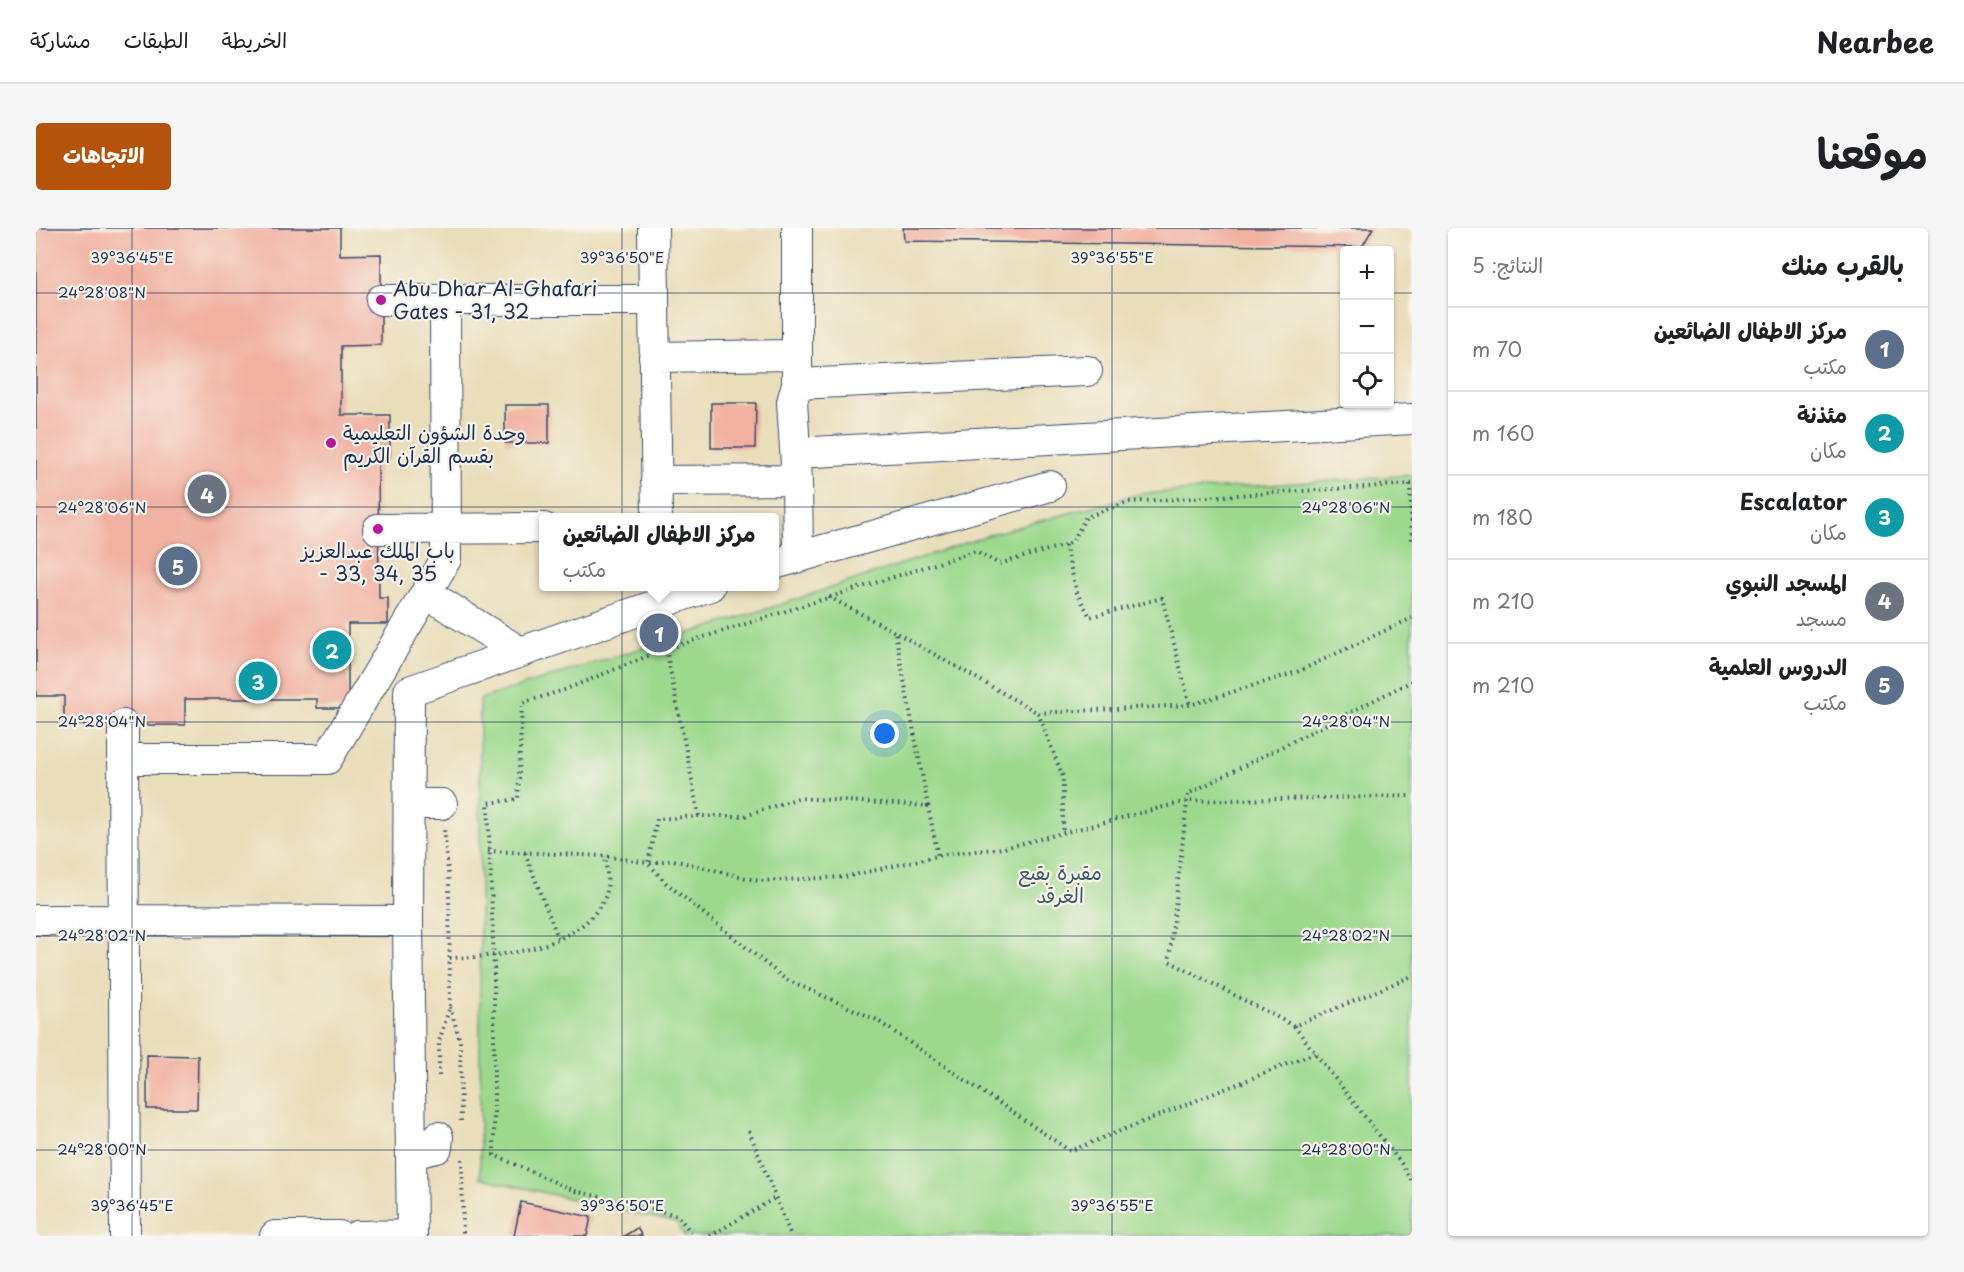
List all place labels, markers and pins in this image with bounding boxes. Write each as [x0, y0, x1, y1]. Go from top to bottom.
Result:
place label: Abu Dhar Al-Ghafari Gates - 31, 32 [393, 273, 597, 326]
marker: Abu Dhar Al-Ghafari Gates - 31, 32 [374, 293, 388, 307]
place label: وحدة الشؤون التعليمية بقسم القرآن الكريم [343, 417, 526, 471]
marker: وحدة الشؤون التعليمية بقسم القرآن الكريم [324, 436, 338, 450]
pin: 4 [188, 472, 226, 516]
marker: باب الملك عبدالعزيز - 33, 34, 35 [371, 522, 385, 536]
place label: باب الملك عبدالعزيز - 33, 34, 35 [299, 535, 455, 588]
pin: 5 [158, 544, 198, 588]
pin: 1 [640, 610, 678, 656]
pin: 2 [312, 628, 352, 672]
pin: 3 [238, 658, 278, 704]

